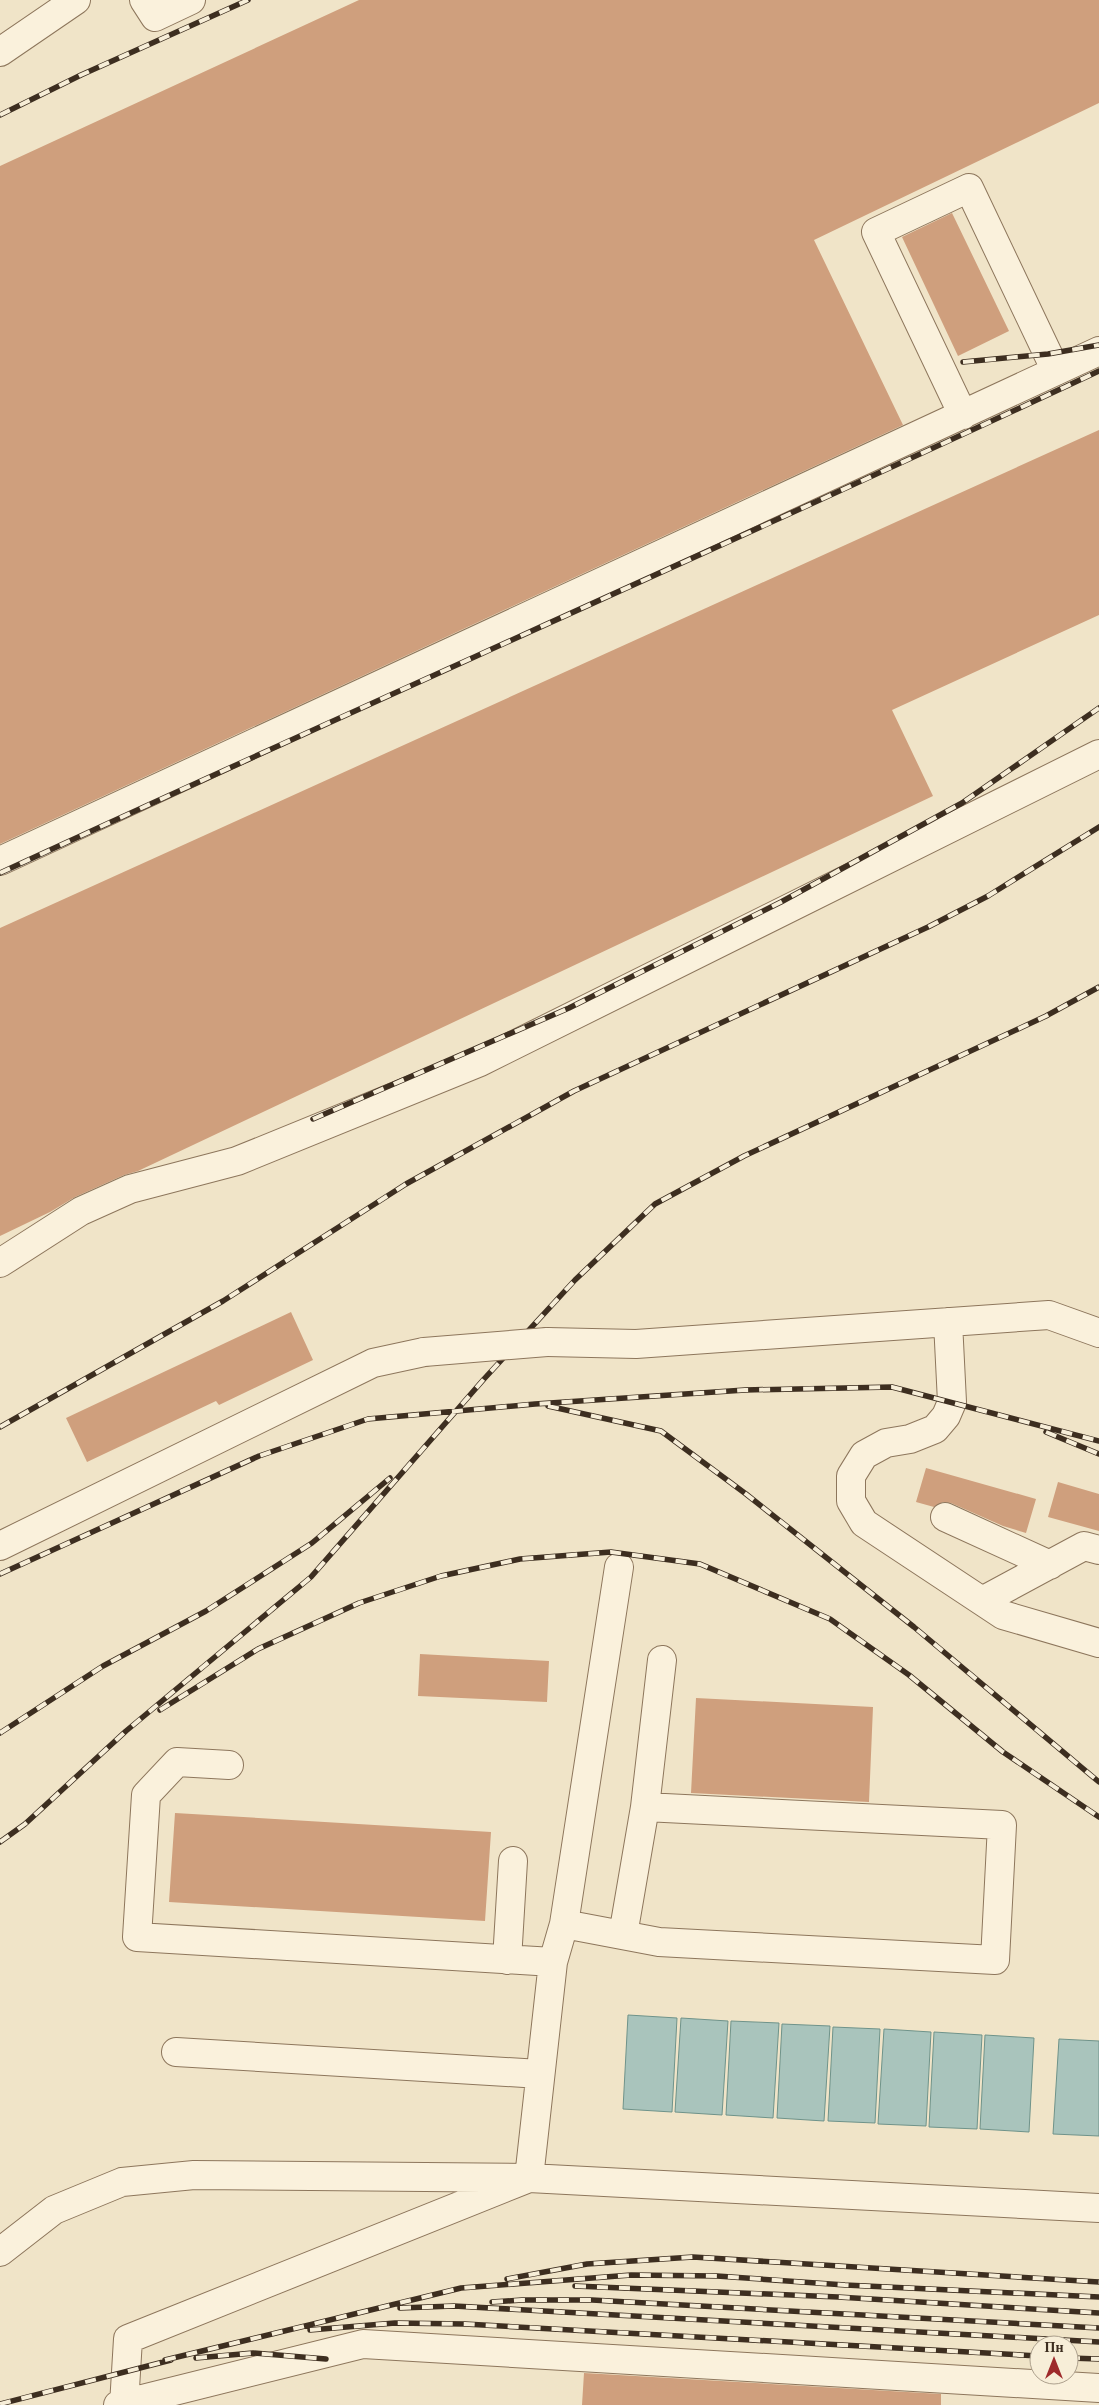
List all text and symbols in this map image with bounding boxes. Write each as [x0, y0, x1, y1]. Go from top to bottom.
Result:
north arrow [1029, 2335, 1079, 2385]
text: Пн [1045, 2339, 1063, 2355]

